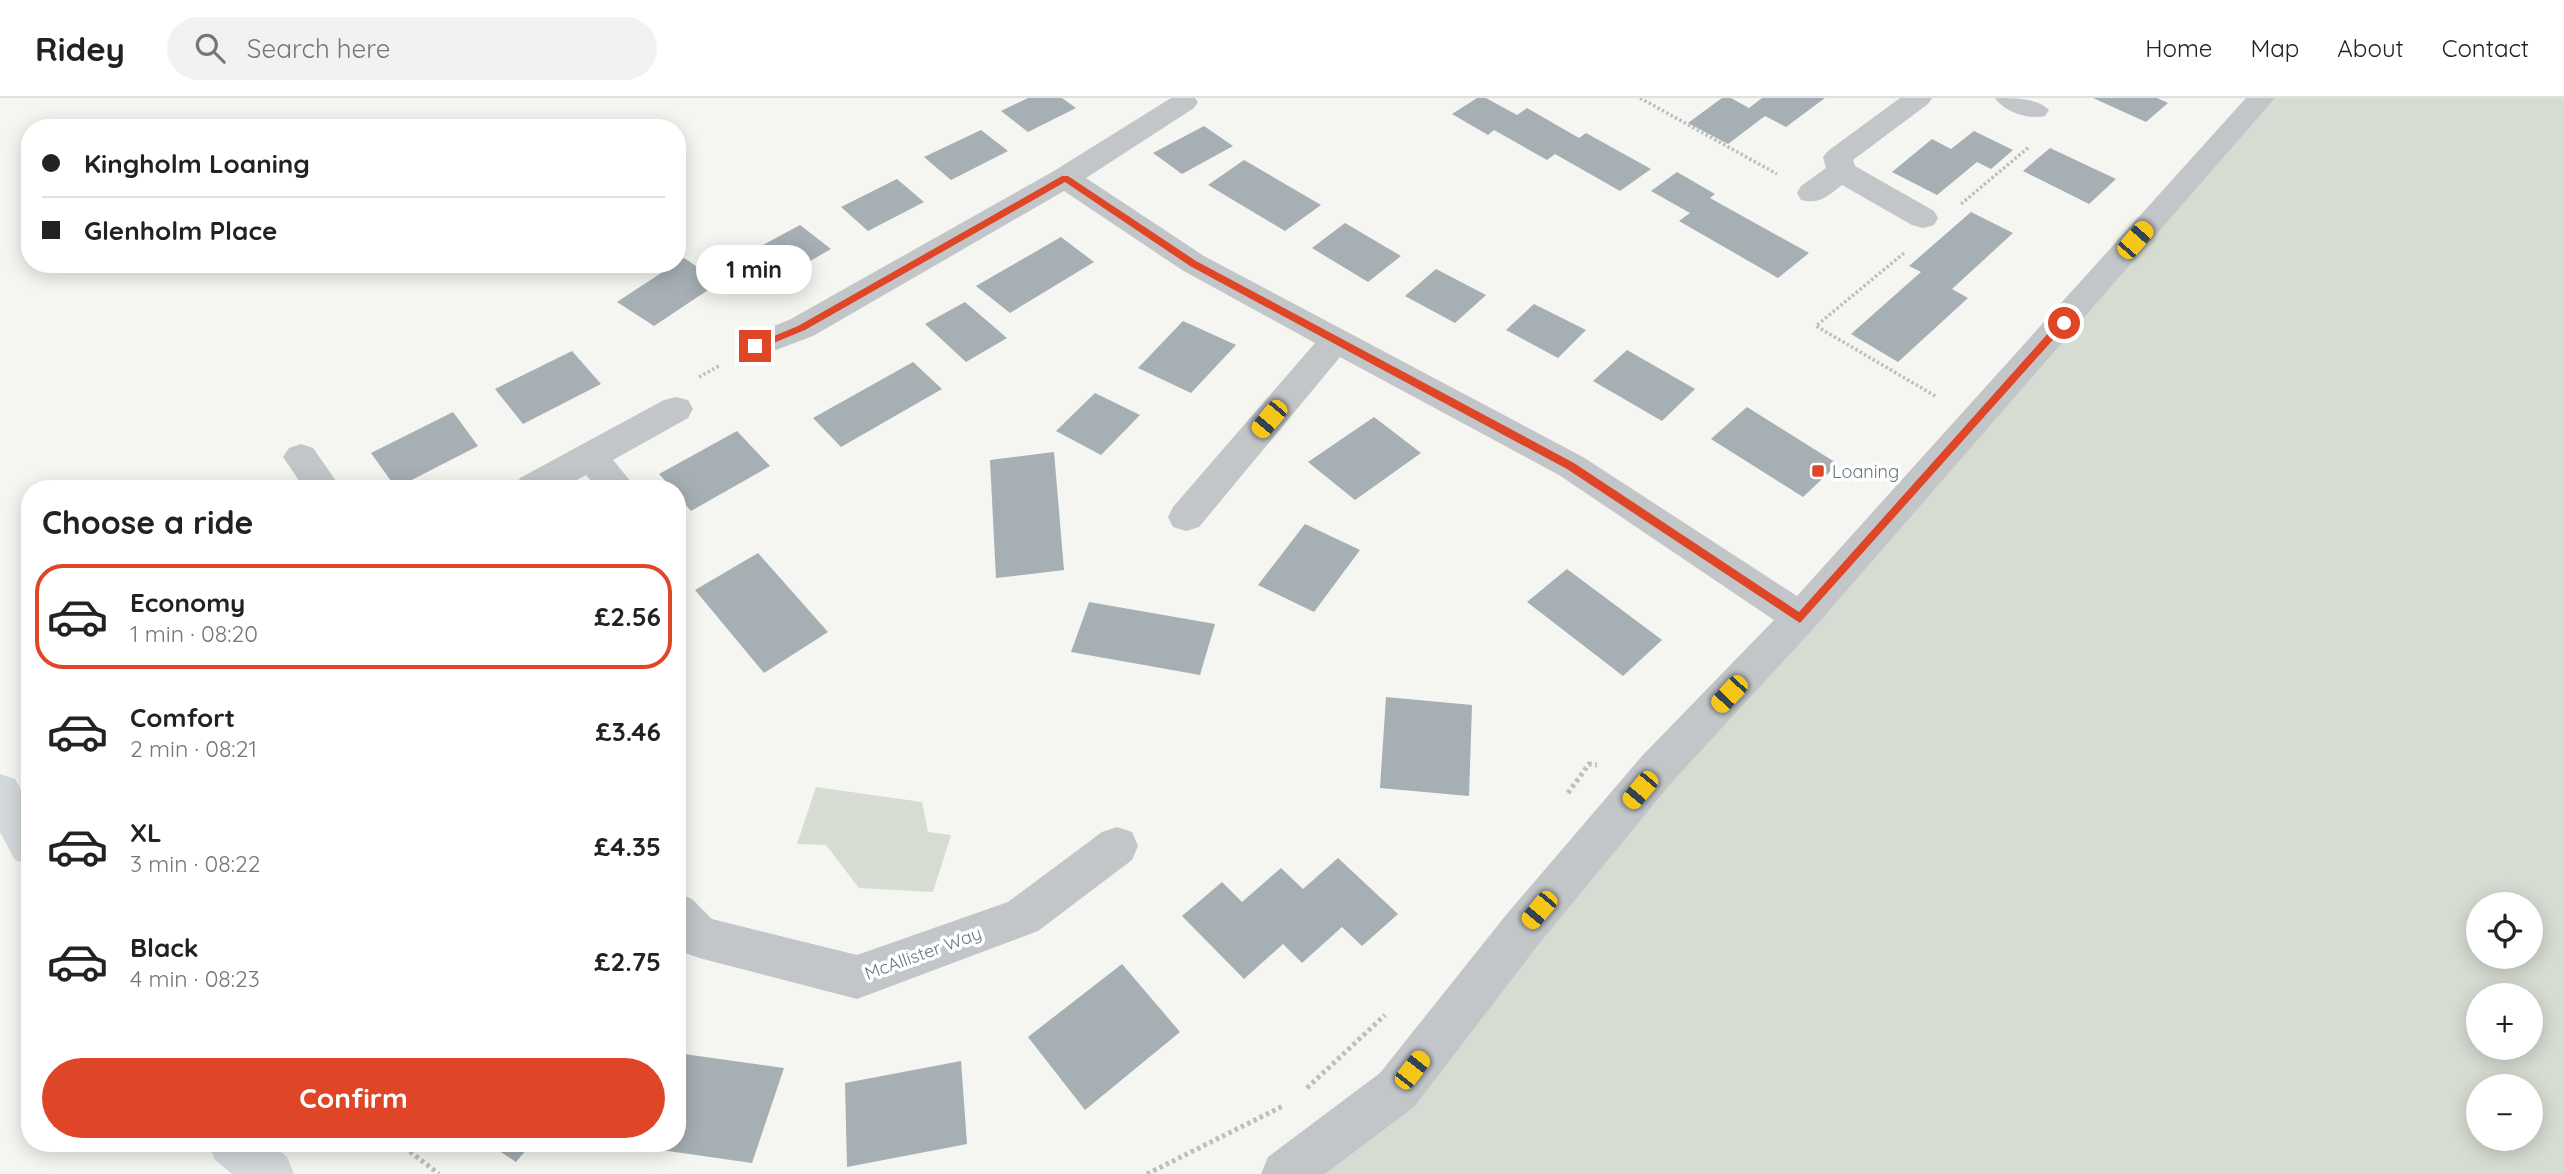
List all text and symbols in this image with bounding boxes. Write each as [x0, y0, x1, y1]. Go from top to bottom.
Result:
search box [167, 17, 657, 80]
text: Ridey [35, 28, 125, 69]
icon: search [191, 29, 229, 67]
text: Search here [247, 32, 390, 65]
text: Home [2145, 33, 2212, 63]
text: Map [2250, 33, 2299, 63]
text: About [2337, 33, 2404, 63]
text: Contact [2442, 33, 2529, 63]
text: Kingholm Loaning [84, 147, 310, 180]
text: Glenholm Place [84, 214, 277, 247]
car [2114, 217, 2157, 263]
callout: 1 min [697, 244, 813, 294]
text: 1 min [726, 255, 782, 284]
route start [2048, 307, 2080, 339]
route end [739, 330, 771, 362]
car [1248, 396, 1291, 442]
place label: Loaning [1832, 460, 1899, 483]
marker: Loaning [1810, 463, 1826, 479]
text: Choose a ride [42, 502, 254, 542]
icon: car [46, 585, 109, 648]
text: Economy [130, 586, 245, 619]
text: £2.56 [594, 600, 661, 633]
text: 1 min · 08:20 [130, 619, 258, 648]
car [1707, 671, 1752, 717]
icon: car [46, 700, 109, 763]
text: Comfort [130, 701, 235, 734]
text: £3.46 [595, 715, 661, 748]
text: 2 min · 08:21 [130, 734, 257, 763]
car [1619, 767, 1662, 813]
icon: car [46, 815, 109, 878]
text: XL [130, 816, 162, 849]
text: £4.35 [594, 830, 661, 863]
text: 3 min · 08:22 [130, 849, 260, 878]
car [1518, 887, 1561, 933]
map controls [2466, 892, 2543, 1151]
button: locate [2466, 892, 2543, 969]
street label: McAllister Way [861, 921, 985, 985]
icon: car [46, 930, 109, 993]
text: Black [130, 931, 199, 964]
text: £2.75 [594, 945, 661, 978]
text: 4 min · 08:23 [130, 964, 260, 993]
button: + [2466, 983, 2543, 1060]
car [1391, 1047, 1434, 1093]
button: Confirm [42, 1058, 665, 1138]
button: − [2466, 1074, 2543, 1151]

